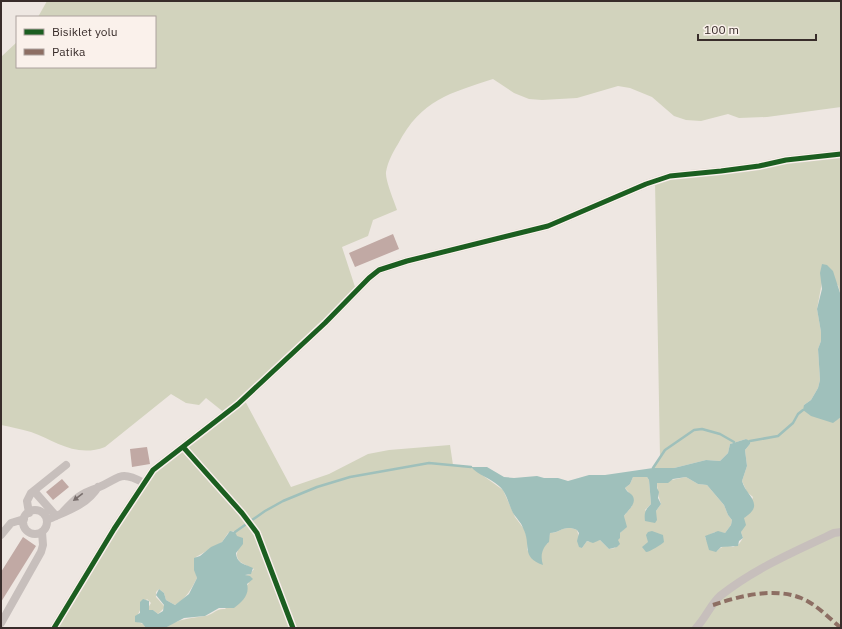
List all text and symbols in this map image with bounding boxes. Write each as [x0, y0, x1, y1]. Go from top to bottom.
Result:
legend [16, 16, 156, 68]
scale bar [698, 16, 816, 42]
text: 100 m [704, 22, 739, 37]
text: Bisiklet yolu [52, 24, 118, 39]
text: Patika [52, 44, 86, 59]
one-way arrow [72, 492, 83, 501]

